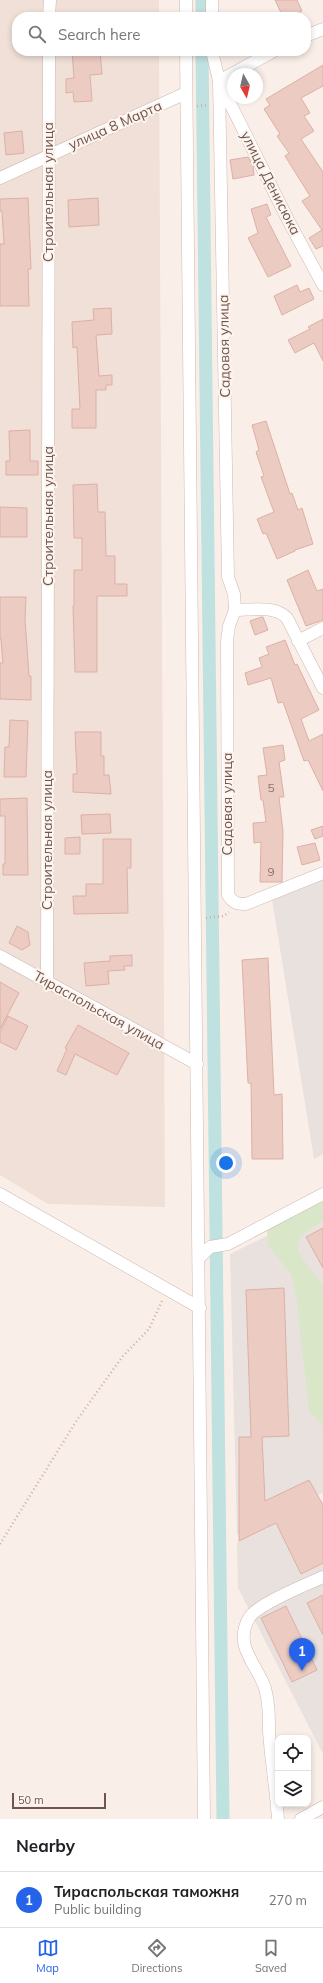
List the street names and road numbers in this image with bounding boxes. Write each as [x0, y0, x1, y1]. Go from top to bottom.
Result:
street label: улица 8 Марта [65, 96, 165, 154]
street label: Строительная улица [39, 122, 57, 262]
street label: улица Денисюка [237, 128, 305, 238]
street label: Садовая улица [214, 294, 234, 398]
street label: Строительная улица [39, 446, 57, 586]
street label: Садовая улица [218, 752, 236, 856]
street label: Строительная улица [38, 770, 56, 910]
street label: Тираспольская улица [30, 966, 168, 1054]

